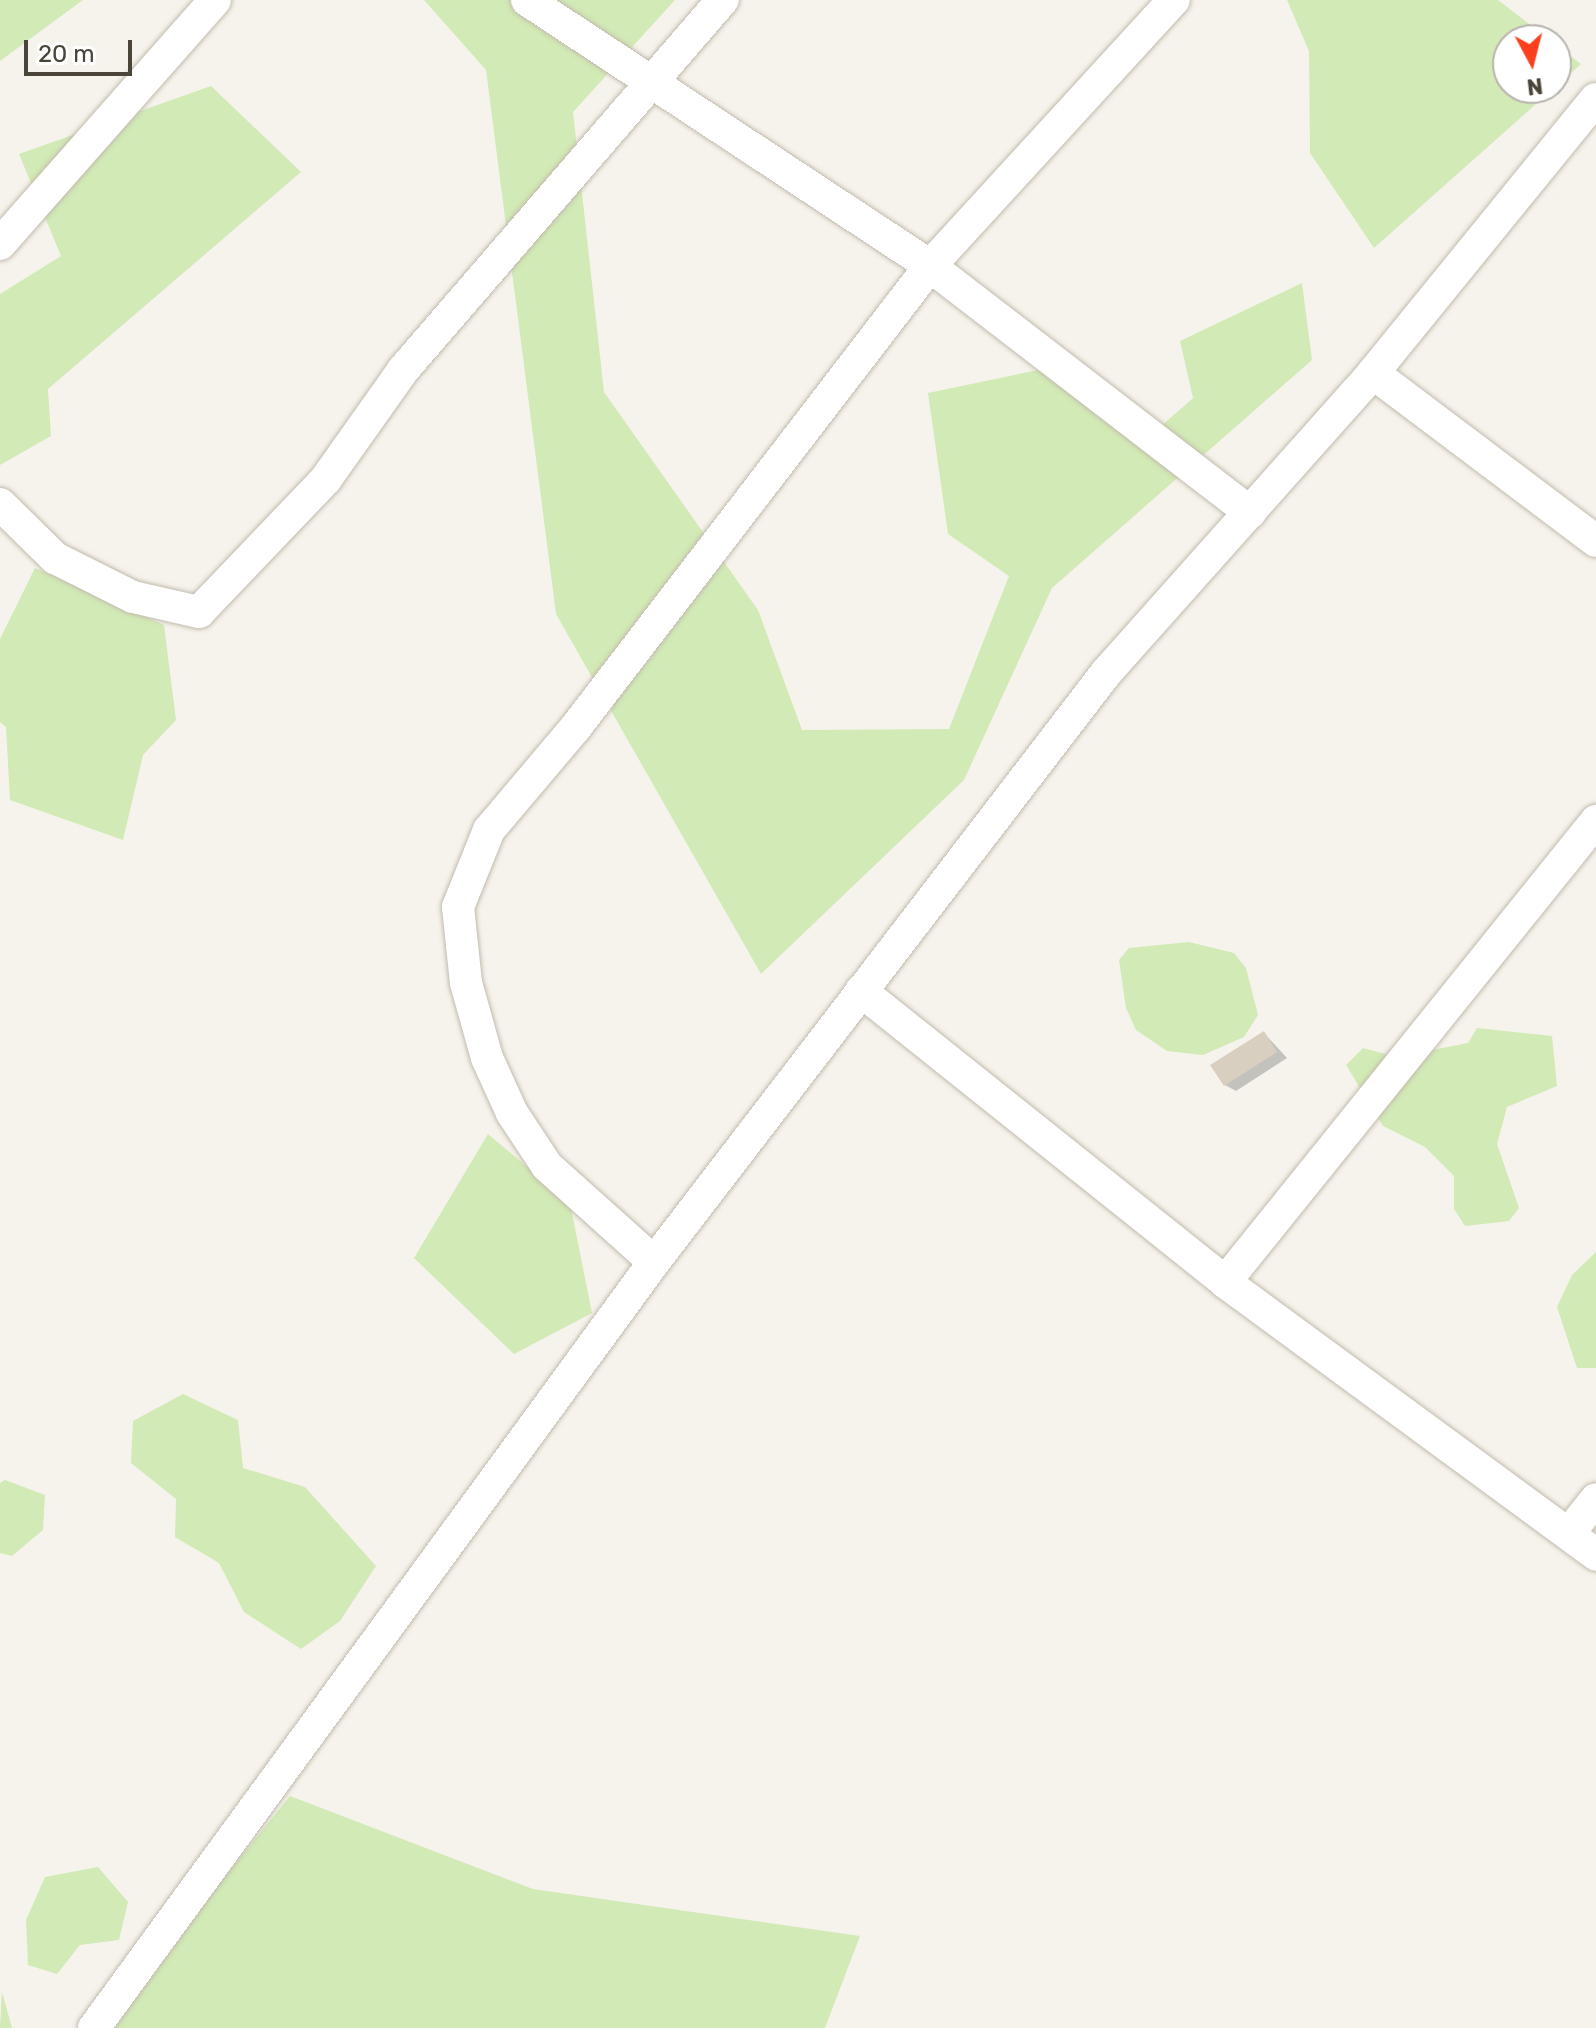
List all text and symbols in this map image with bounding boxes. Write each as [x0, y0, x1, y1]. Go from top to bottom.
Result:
scale bar [28, 24, 136, 74]
north arrow [1492, 24, 1572, 104]
text: 20 m [38, 40, 95, 68]
text: N [1525, 72, 1544, 101]

